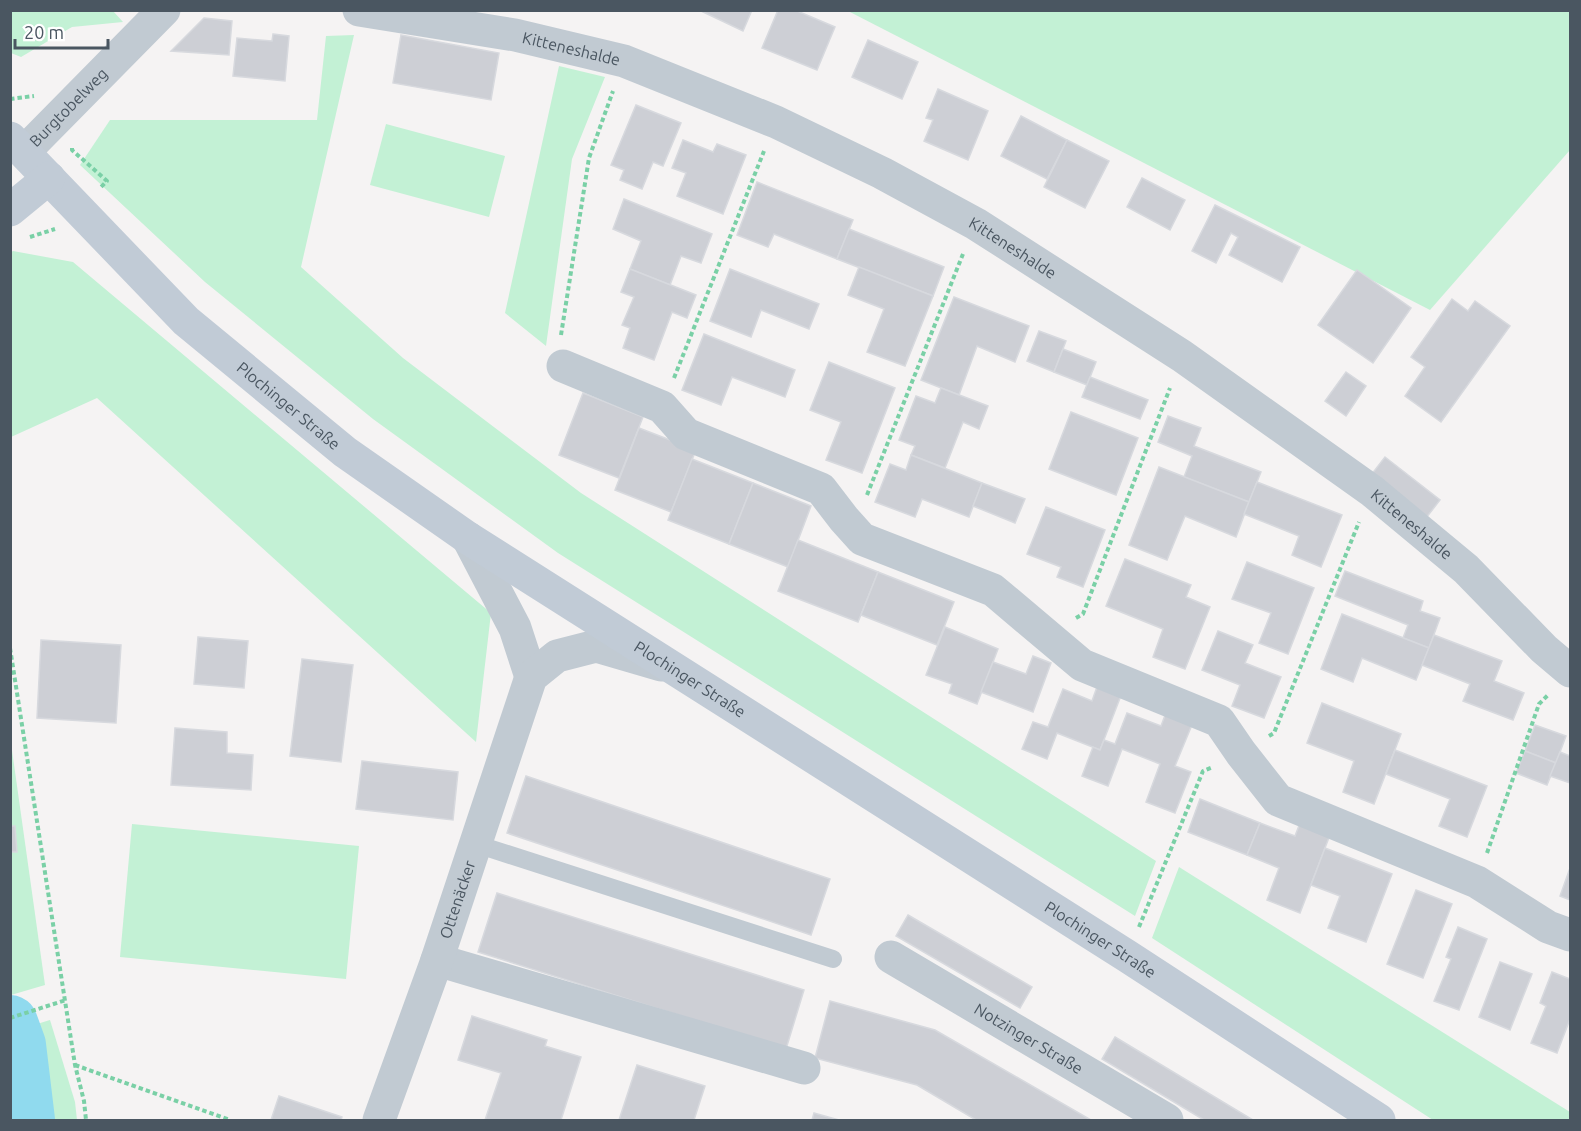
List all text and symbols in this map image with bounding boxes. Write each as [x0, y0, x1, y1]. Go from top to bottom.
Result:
scale bar [15, 12, 108, 50]
text: 20 m [24, 22, 64, 42]
street label: Kitteneshalde [521, 28, 622, 69]
street label: Burgtobelweg [26, 64, 111, 150]
street label: Kitteneshalde [966, 213, 1060, 282]
street label: Plochinger Straße [234, 358, 344, 453]
street label: Kitteneshalde [1368, 485, 1456, 563]
street label: Plochinger Straße [631, 637, 749, 721]
street label: Ottenäcker [436, 858, 478, 941]
street label: Plochinger Straße [1042, 897, 1159, 981]
street label: Notzinger Straße [971, 999, 1086, 1077]

